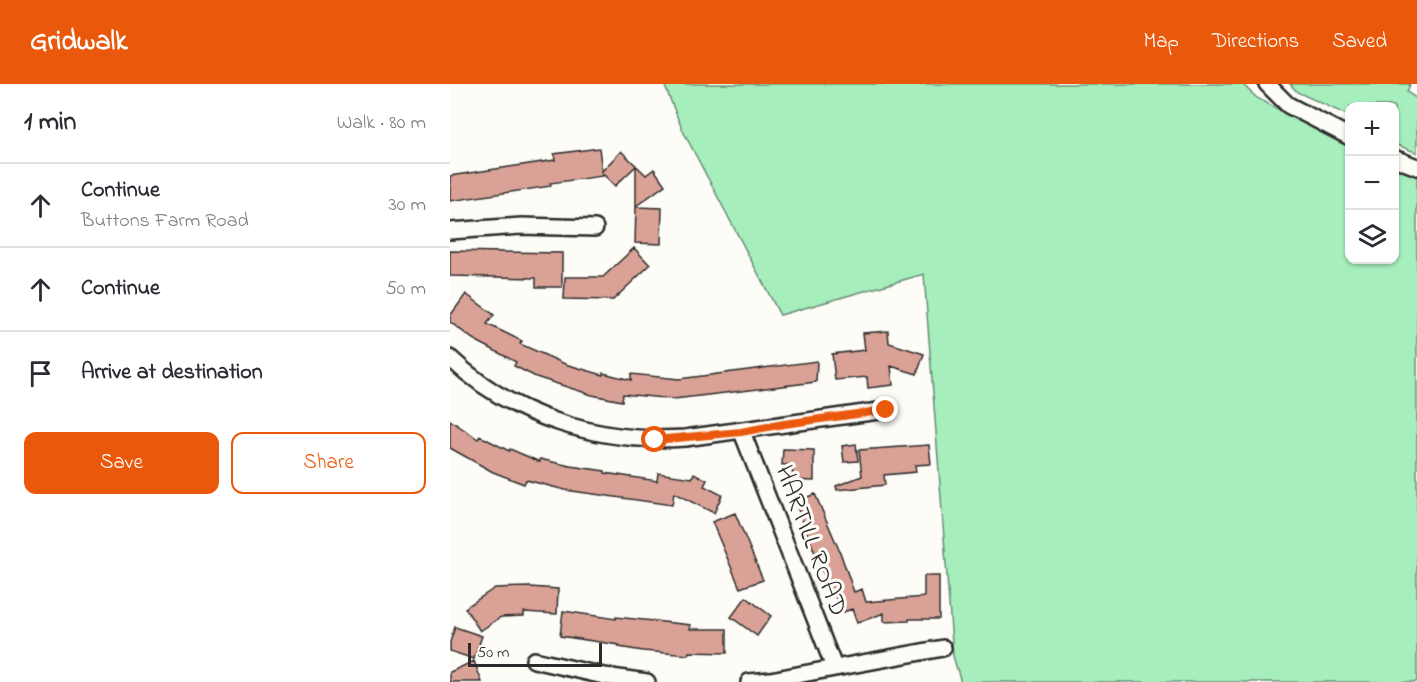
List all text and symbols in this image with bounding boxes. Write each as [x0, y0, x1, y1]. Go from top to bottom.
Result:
text: Gridwalk [30, 22, 127, 63]
text: Map [1143, 27, 1179, 57]
text: Directions [1212, 27, 1299, 57]
text: Saved [1332, 27, 1387, 57]
map controls [1345, 102, 1399, 264]
button: + [1345, 102, 1399, 156]
text: 1 min [24, 104, 76, 142]
text: Walk · 80 m [337, 109, 426, 138]
button: − [1345, 156, 1399, 210]
text: Continue [81, 175, 160, 207]
icon: ahead [24, 189, 57, 222]
text: 30 m [389, 191, 426, 220]
text: Buttons Farm Road [81, 207, 249, 236]
button: layers [1345, 210, 1399, 264]
icon: ahead [24, 273, 57, 306]
text: Continue [81, 273, 160, 305]
text: 50 m [385, 275, 426, 304]
icon: arrive [24, 357, 57, 390]
text: Arrive at destination [81, 357, 263, 389]
route end [872, 396, 898, 422]
route start [641, 426, 667, 452]
button: Save [24, 432, 219, 494]
button: Share [231, 432, 426, 494]
street label: HARTILL ROAD [764, 460, 856, 622]
scale bar [468, 640, 602, 668]
text: 50 m [477, 641, 509, 665]

